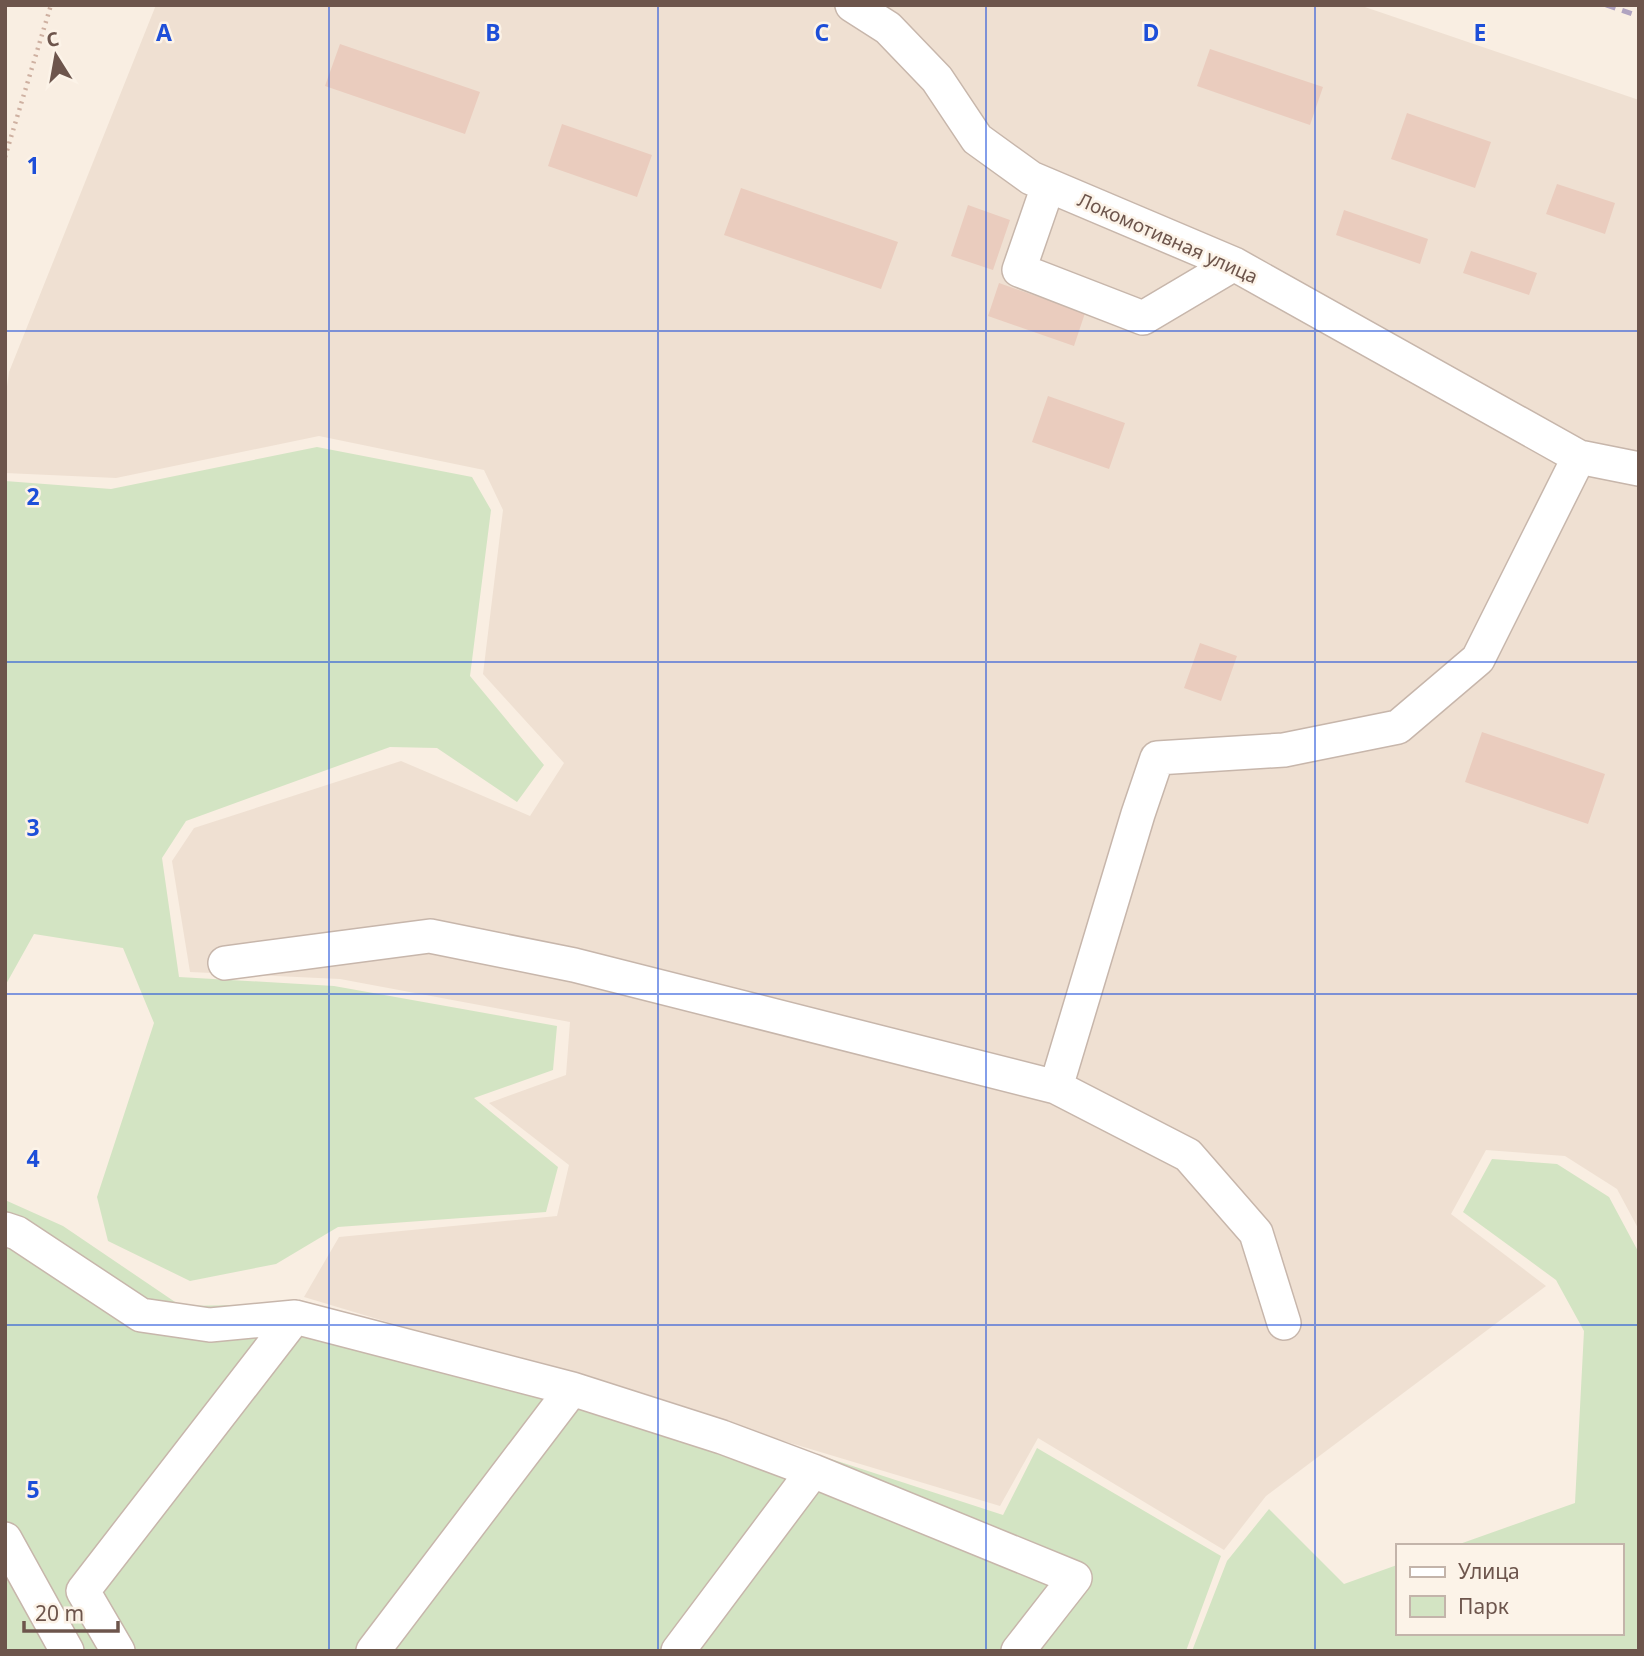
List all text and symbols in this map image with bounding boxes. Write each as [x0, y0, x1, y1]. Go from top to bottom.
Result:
text: A [156, 16, 172, 48]
text: B [485, 16, 501, 48]
text: C [815, 16, 830, 48]
text: D [1143, 16, 1159, 48]
text: E [1474, 16, 1486, 48]
north arrow [21, 21, 91, 91]
text: С [44, 25, 61, 53]
text: 1 [26, 149, 40, 181]
street label: Локомотивная улица [1074, 187, 1262, 289]
text: 2 [26, 480, 40, 512]
text: 3 [26, 811, 40, 843]
text: 4 [26, 1142, 40, 1174]
text: 5 [26, 1473, 40, 1505]
legend [1396, 1544, 1623, 1635]
text: Улица [1458, 1557, 1520, 1585]
scale bar [24, 1590, 119, 1634]
text: Парк [1458, 1592, 1509, 1620]
text: 20 m [35, 1599, 84, 1627]

